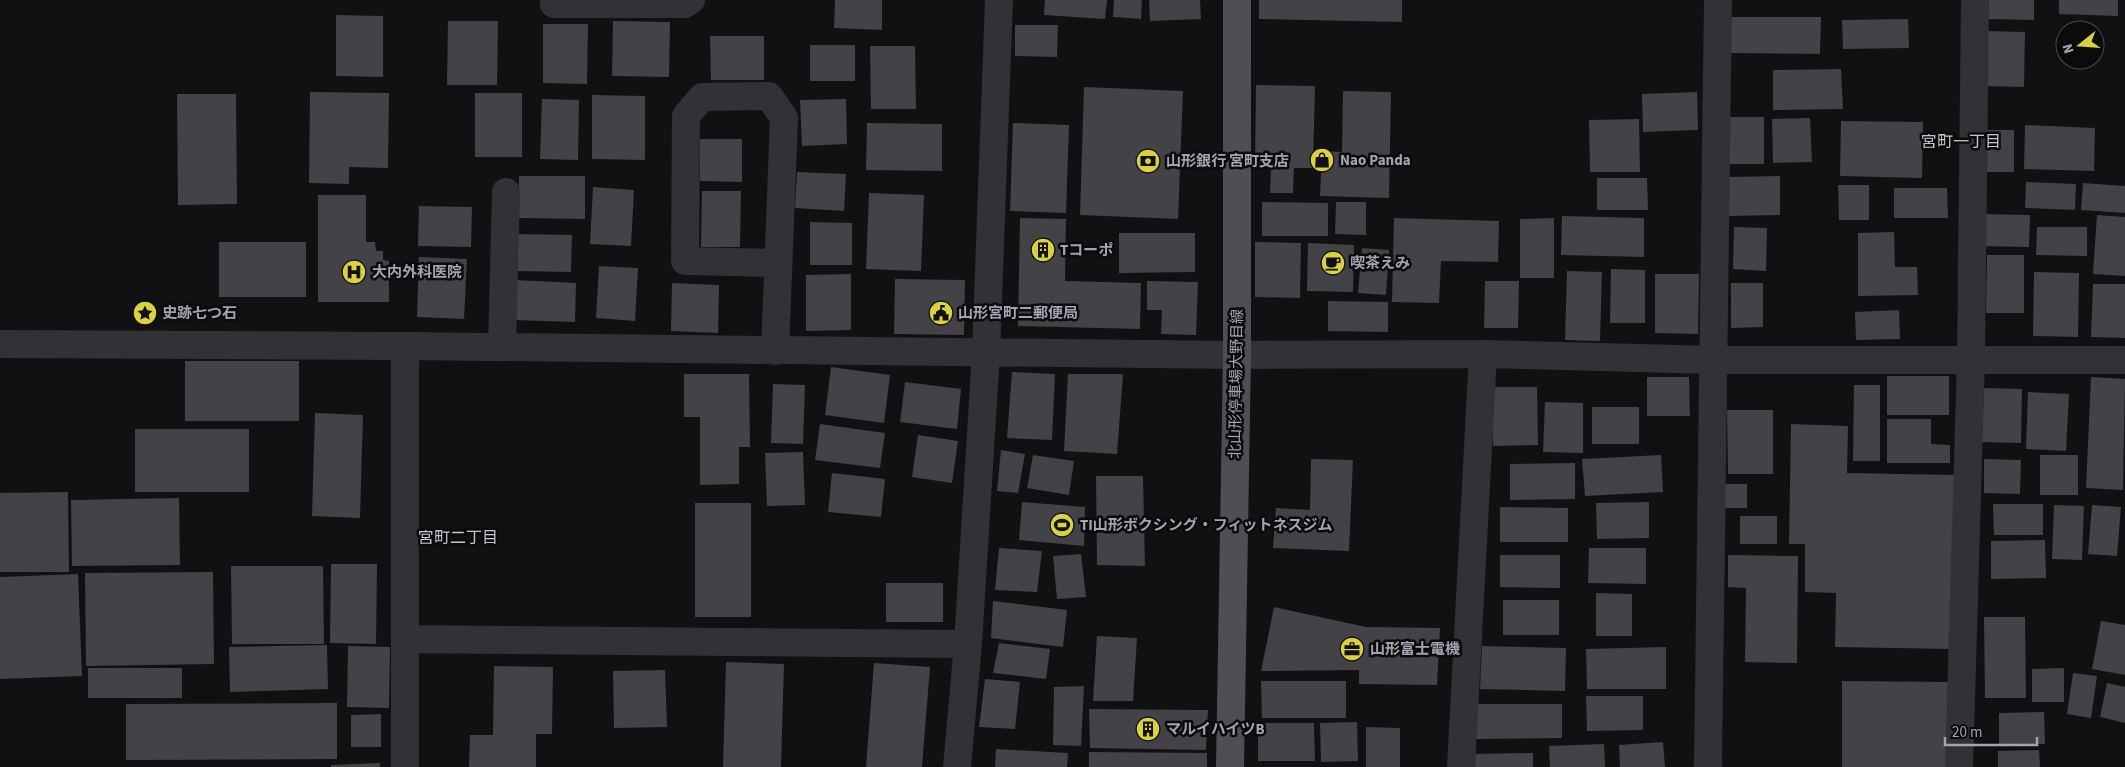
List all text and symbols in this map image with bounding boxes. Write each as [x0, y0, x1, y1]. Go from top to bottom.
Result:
north arrow [2055, 20, 2105, 70]
text: N [2058, 41, 2079, 56]
district label: 宮町一丁目 [1921, 131, 2001, 153]
shop icon: Nao Panda [1309, 147, 1335, 173]
bank icon: 山形銀行 宮町支店 [1135, 148, 1161, 174]
place label: Nao Panda [1340, 150, 1411, 171]
place label: 山形銀行 宮町支店 [1166, 151, 1289, 172]
building icon: Tコーポ [1030, 237, 1056, 263]
place label: Tコーポ [1060, 240, 1113, 261]
cafe icon: 喫茶えみ [1320, 250, 1346, 276]
place label: 喫茶えみ [1350, 253, 1410, 274]
hospital icon: 大内外科医院 [341, 259, 367, 285]
place label: 大内外科医院 [372, 262, 462, 283]
place icon: 史跡七つ石 [132, 300, 158, 326]
public building icon: 山形宮町二郵便局 [928, 300, 954, 326]
place label: 史跡七つ石 [162, 303, 237, 324]
place label: 山形宮町二郵便局 [958, 303, 1078, 324]
street label: 北山形停車場大野目線 [1225, 309, 1248, 459]
sports icon: TI山形ボクシング・フィットネスジム [1049, 512, 1075, 538]
place label: TI山形ボクシング・フィットネスジム [1080, 515, 1333, 536]
district label: 宮町二丁目 [418, 527, 498, 549]
office icon: 山形富士電機 [1339, 636, 1365, 662]
place label: 山形富士電機 [1370, 639, 1460, 660]
scale bar [1945, 714, 2038, 746]
building icon: マルイハイツB [1135, 716, 1161, 742]
place label: マルイハイツB [1166, 719, 1264, 740]
text: 20 m [1952, 722, 1982, 743]

